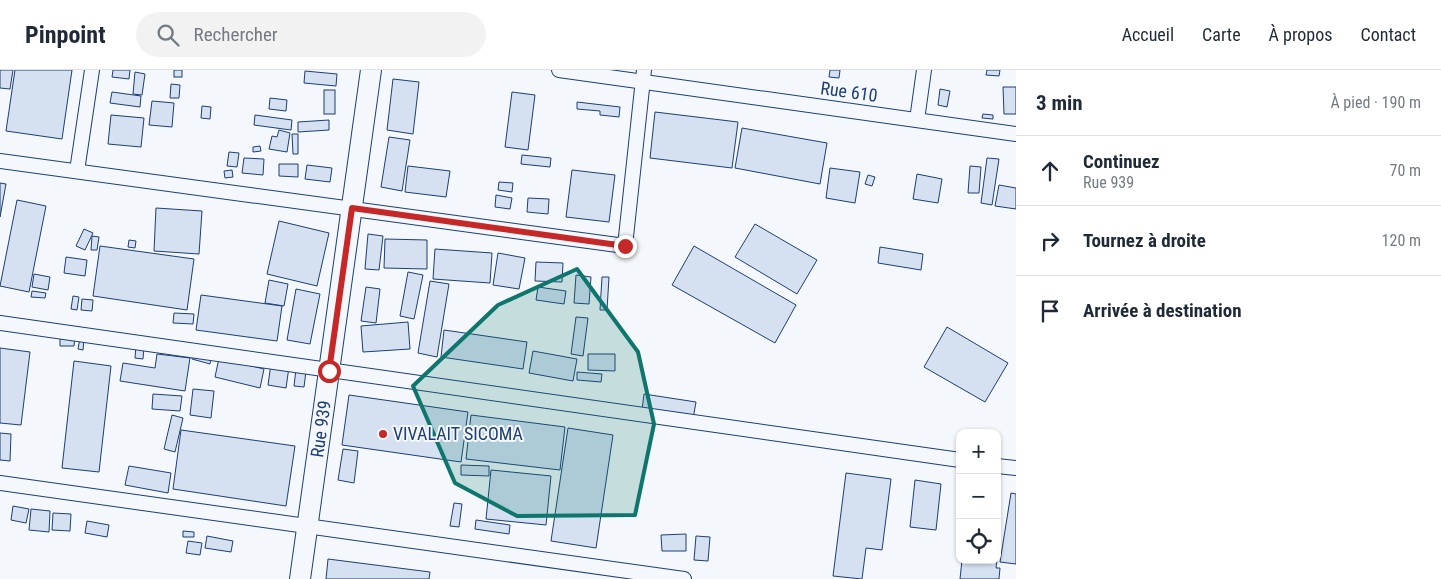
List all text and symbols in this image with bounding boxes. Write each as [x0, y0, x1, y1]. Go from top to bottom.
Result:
search box [136, 12, 486, 57]
text: Pinpoint [25, 21, 106, 49]
icon: search [154, 21, 182, 49]
text: Rechercher [194, 23, 278, 46]
text: Accueil [1122, 24, 1174, 45]
text: Carte [1202, 24, 1241, 45]
text: À propos [1269, 24, 1332, 45]
text: Contact [1360, 24, 1416, 45]
street label: Rue 610 [819, 77, 879, 106]
text: 3 min [1036, 91, 1083, 115]
text: À pied · 190 m [1330, 93, 1421, 112]
text: Continuez [1083, 150, 1160, 173]
icon: ahead [1036, 157, 1064, 185]
text: 70 m [1389, 161, 1421, 180]
text: Rue 939 [1083, 173, 1134, 192]
icon: right [1036, 227, 1064, 255]
text: Tournez à droite [1083, 229, 1206, 252]
text: 120 m [1382, 231, 1421, 250]
route end [614, 235, 637, 258]
icon: arrive [1036, 297, 1064, 325]
text: Arrivée à destination [1083, 299, 1242, 322]
route start [318, 360, 341, 383]
street label: Rue 939 [306, 399, 335, 459]
place label: VIVALAIT SICOMA [393, 423, 524, 444]
marker: VIVALAIT SICOMA [377, 428, 389, 440]
map controls [956, 429, 1001, 564]
button: + [956, 429, 1001, 474]
button: − [956, 474, 1001, 519]
button: locate [956, 519, 1001, 564]

